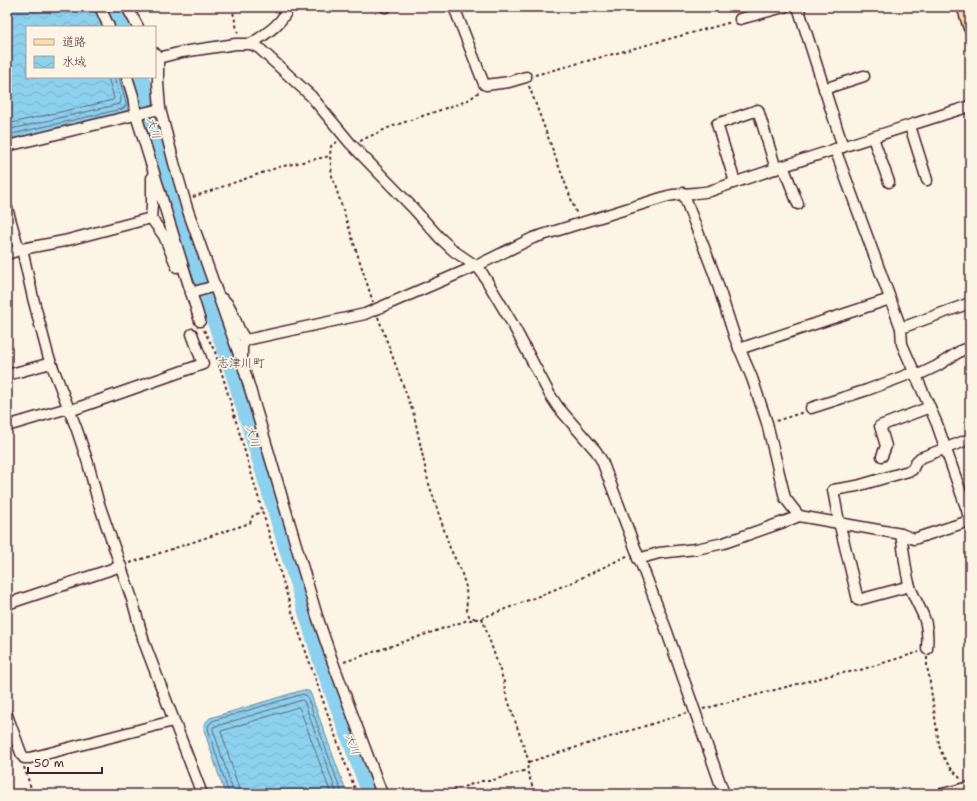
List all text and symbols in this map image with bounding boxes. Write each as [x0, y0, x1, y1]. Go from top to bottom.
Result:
legend [26, 26, 156, 78]
text: 道路 [62, 34, 86, 50]
text: 水域 [62, 54, 86, 70]
water label: 大川 [143, 115, 164, 141]
district label: 志津川町 [217, 355, 265, 371]
water label: 大川 [242, 423, 263, 449]
water label: 大川 [342, 731, 363, 757]
scale bar [28, 749, 102, 775]
text: 50 m [34, 755, 64, 771]

